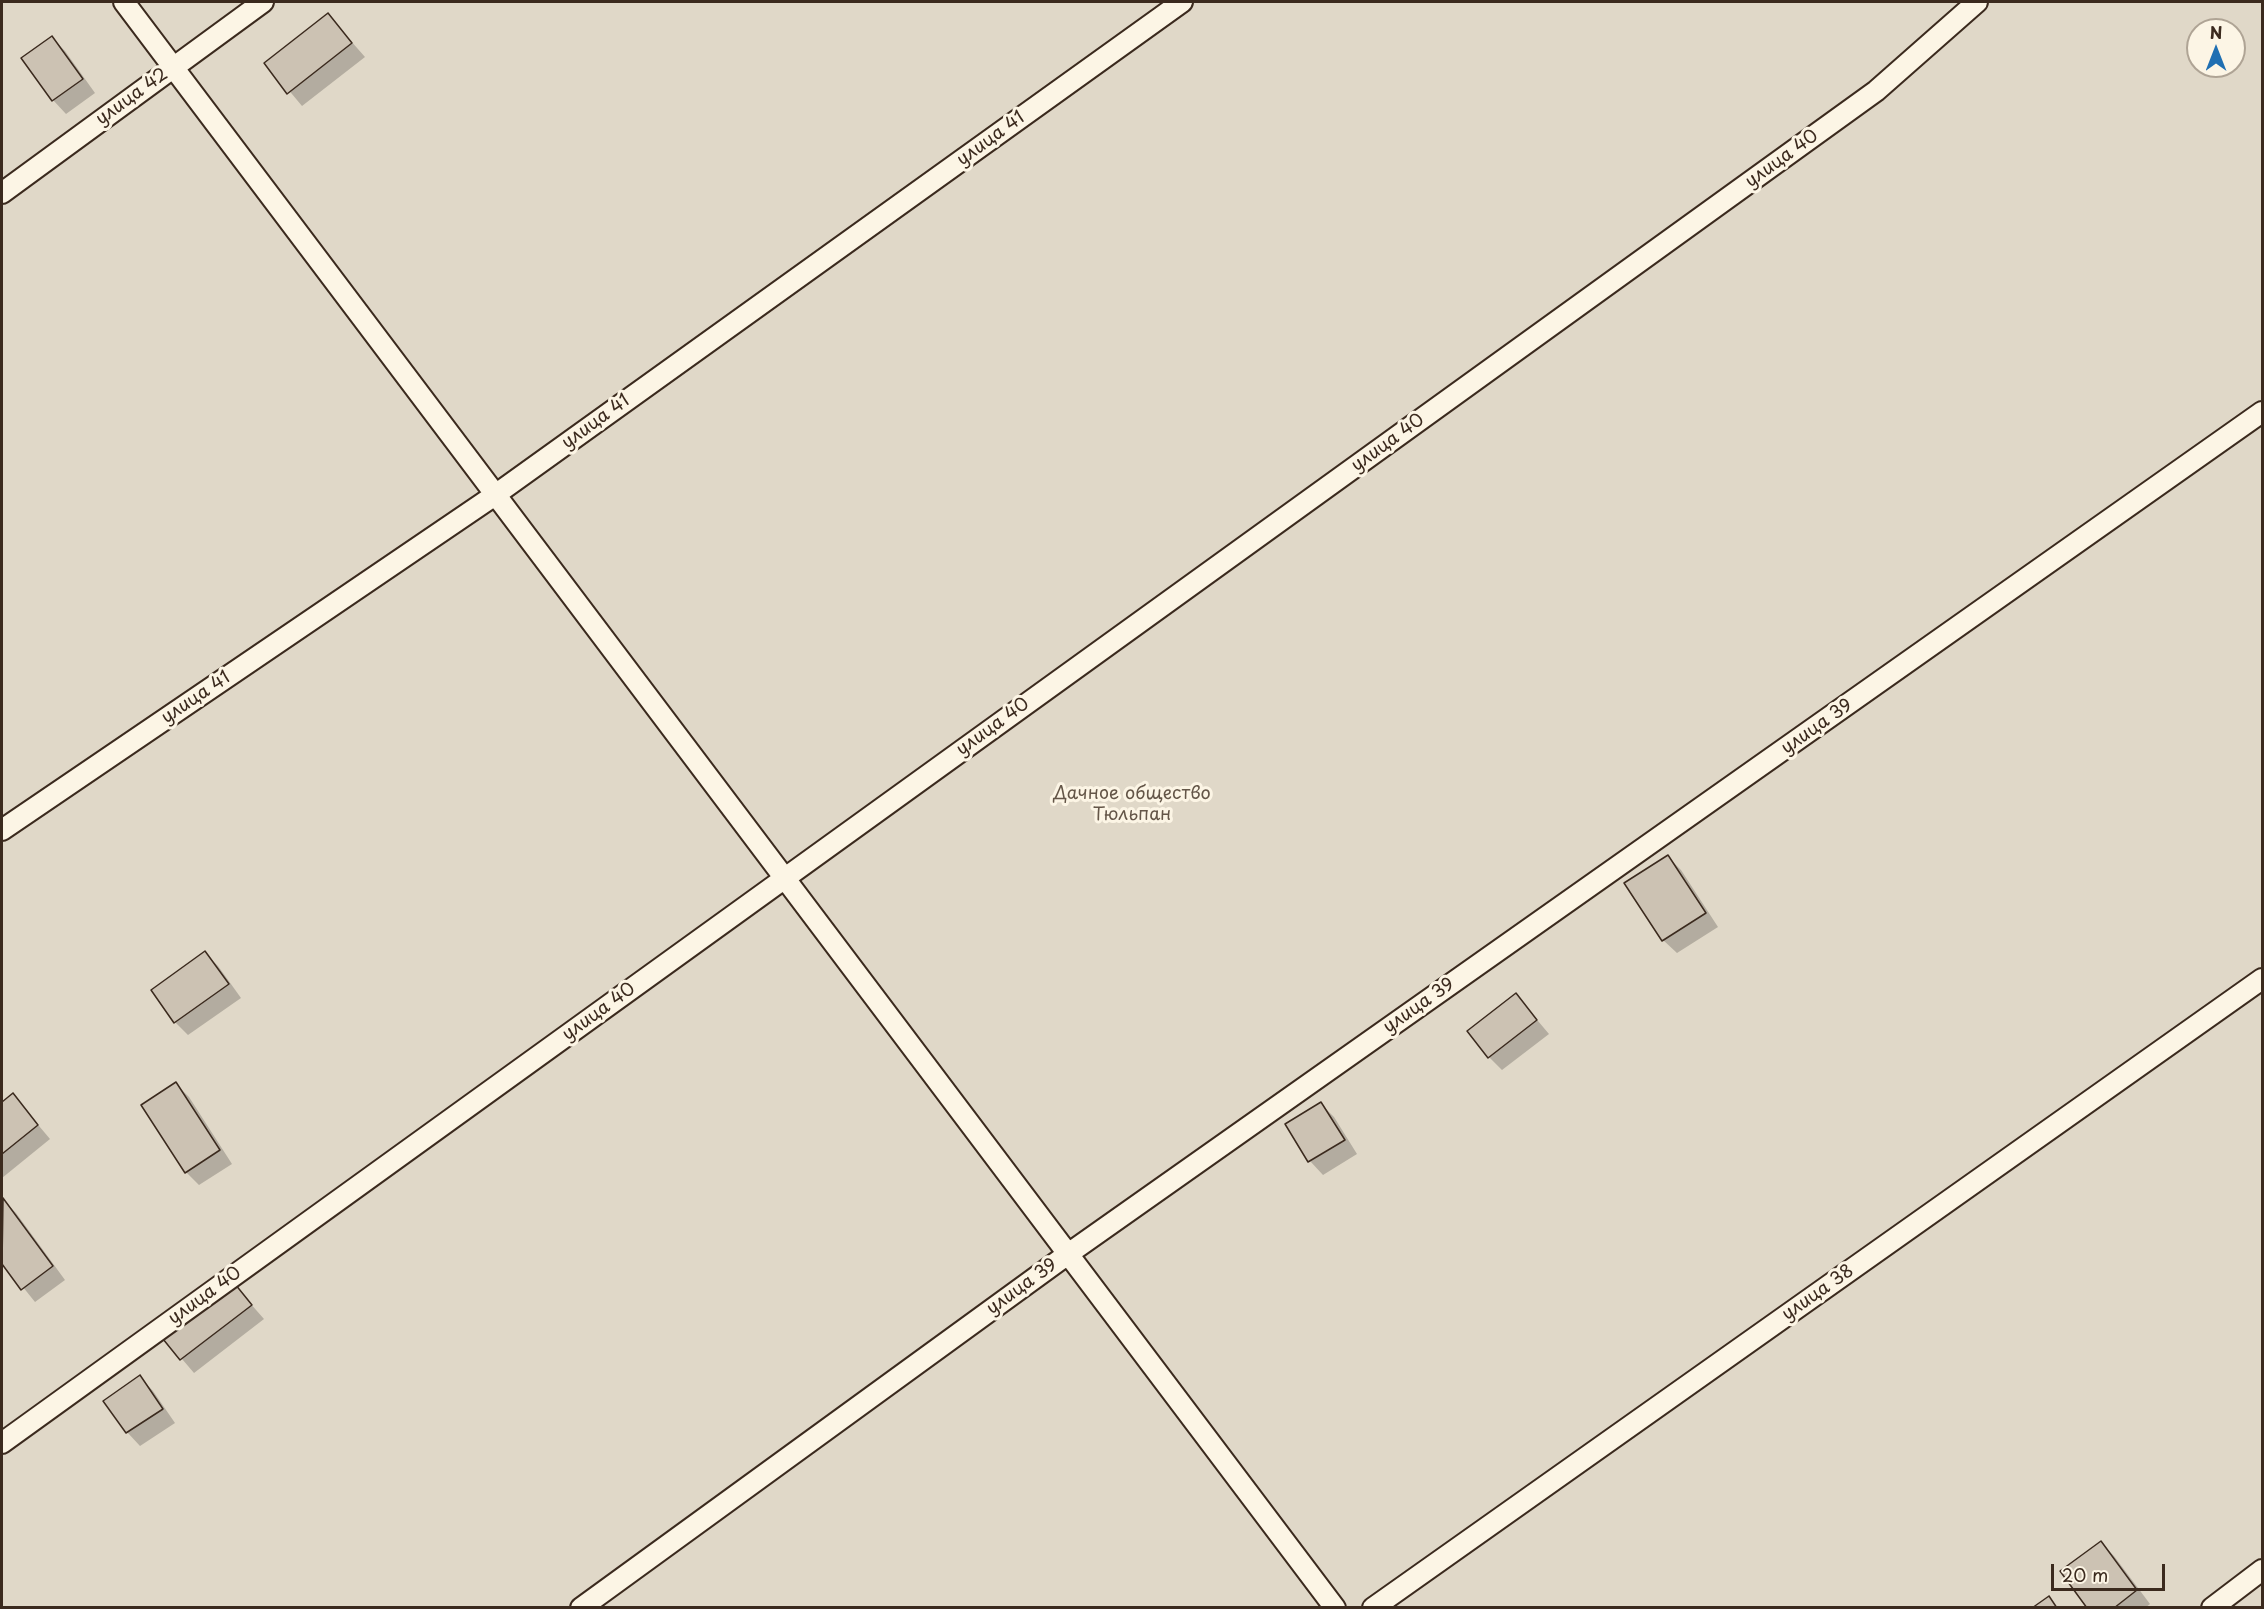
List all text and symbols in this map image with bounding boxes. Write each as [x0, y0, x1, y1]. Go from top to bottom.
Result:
north arrow [2186, 18, 2246, 78]
text: N [2210, 20, 2222, 44]
street label: улица 42 [92, 64, 172, 130]
street label: улица 41 [953, 107, 1029, 171]
street label: улица 40 [1741, 125, 1823, 193]
street label: улица 41 [558, 390, 634, 454]
street label: улица 40 [1347, 409, 1429, 477]
street label: улица 41 [157, 667, 235, 729]
street label: улица 40 [952, 693, 1034, 761]
street label: улица 39 [1777, 695, 1857, 759]
park label: Дачное общество Тюльпан [1053, 783, 1211, 826]
street label: улица 39 [1379, 974, 1459, 1038]
street label: улица 40 [558, 978, 640, 1046]
street label: улица 39 [983, 1254, 1061, 1320]
street label: улица 38 [1778, 1260, 1858, 1326]
street label: улица 40 [164, 1262, 246, 1330]
scale bar [2054, 1552, 2168, 1590]
text: 20 m [2062, 1561, 2108, 1588]

